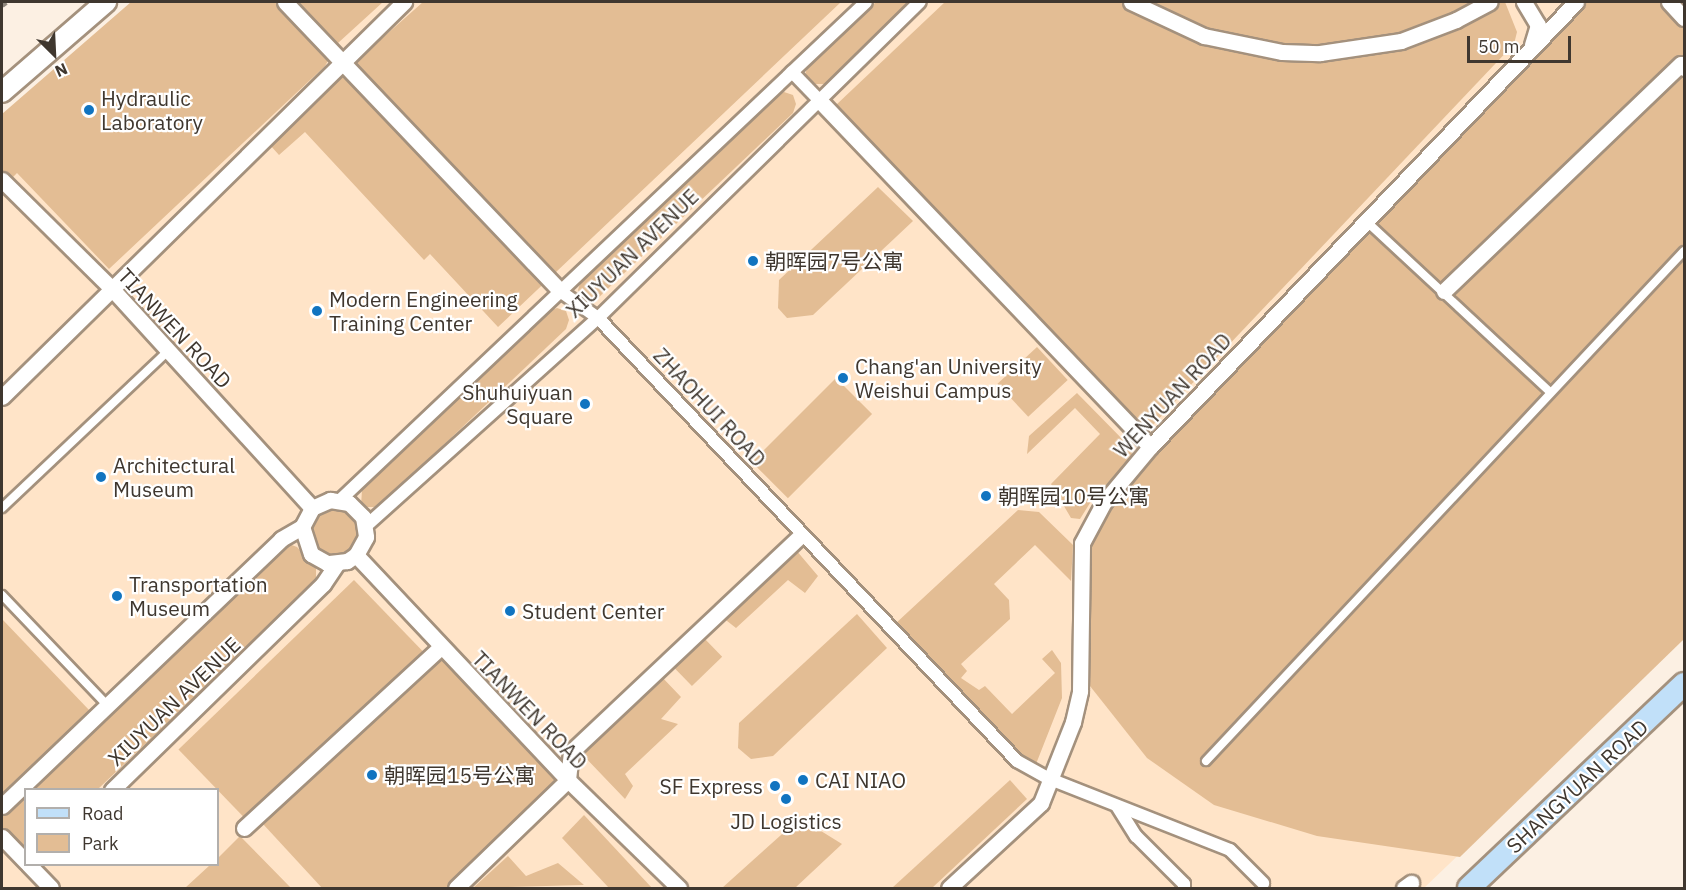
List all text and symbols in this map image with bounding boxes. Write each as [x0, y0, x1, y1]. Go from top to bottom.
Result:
north arrow [24, 24, 84, 84]
scale bar [1470, 24, 1574, 62]
text: 50 m [1478, 35, 1520, 58]
text: N [52, 59, 71, 82]
place label: Hydraulic Laboratory [101, 85, 203, 135]
marker: Hydraulic Laboratory [82, 103, 96, 117]
street label: XIUYUAN AVENUE [561, 183, 703, 323]
place label: 朝晖园7号公寓 [765, 248, 904, 274]
marker: 朝晖园7号公寓 [746, 254, 760, 268]
street label: TIANWEN ROAD [113, 263, 237, 393]
place label: Modern Engineering Training Center [329, 286, 518, 336]
marker: Modern Engineering Training Center [310, 304, 324, 318]
street label: WENYUAN ROAD [1108, 328, 1236, 462]
street label: ZHAOHUI ROAD [649, 343, 771, 471]
place label: Chang'an University Weishui Campus [855, 353, 1042, 403]
marker: Chang'an University Weishui Campus [836, 371, 850, 385]
place label: Shuhuiyuan Square [462, 379, 573, 429]
marker: Shuhuiyuan Square [578, 397, 592, 411]
place label: Architectural Museum [113, 452, 235, 502]
marker: Architectural Museum [94, 470, 108, 484]
place label: 朝晖园10号公寓 [998, 483, 1149, 509]
marker: 朝晖园10号公寓 [979, 489, 993, 503]
place label: Transportation Museum [129, 571, 268, 621]
marker: Transportation Museum [110, 589, 124, 603]
place label: Student Center [522, 598, 664, 624]
marker: Student Center [503, 604, 517, 618]
street label: XIUYUAN AVENUE [103, 631, 245, 771]
street label: TIANWEN ROAD [467, 646, 593, 774]
street label: SHANGYUAN ROAD [1501, 714, 1653, 858]
place label: 朝晖园15号公寓 [384, 762, 535, 788]
place label: CAI NIAO [815, 767, 906, 793]
marker: 朝晖园15号公寓 [365, 768, 379, 782]
place label: SF Express [660, 773, 763, 799]
marker: CAI NIAO [796, 773, 810, 787]
marker: SF Express [768, 779, 782, 793]
legend [24, 788, 219, 866]
marker: JD Logistics [779, 792, 793, 806]
text: Road [82, 802, 123, 825]
place label: JD Logistics [730, 808, 842, 834]
text: Park [82, 832, 118, 855]

